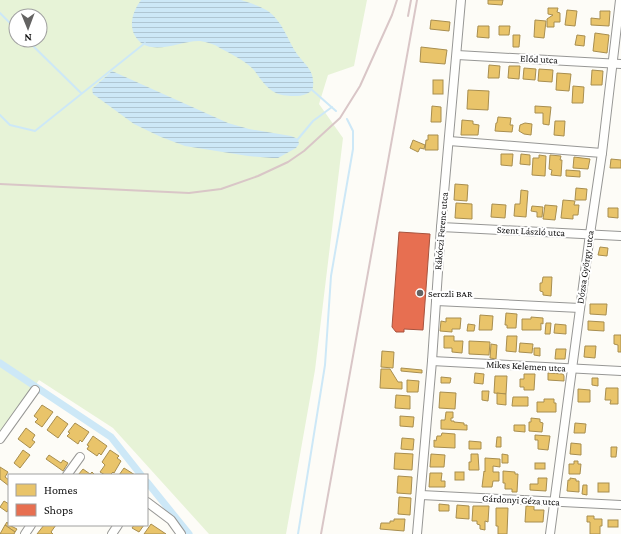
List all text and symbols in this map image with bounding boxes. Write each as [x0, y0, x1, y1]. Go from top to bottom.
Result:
north arrow [8, 8, 48, 48]
text: N [24, 32, 32, 44]
street label: Előd utca [520, 53, 558, 65]
street label: Rákóczi Ferenc utca [432, 191, 450, 270]
street label: Szent László utca [497, 224, 566, 238]
street label: Dózsa György utca [574, 229, 596, 304]
marker: Serczli BAR [415, 288, 425, 298]
place label: Serczli BAR [428, 288, 473, 299]
street label: Mikes Kelemen utca [486, 358, 567, 374]
legend [8, 474, 148, 526]
text: Homes [44, 483, 78, 497]
street label: Gárdonyi Géza utca [482, 492, 560, 508]
text: Shops [44, 503, 73, 517]

